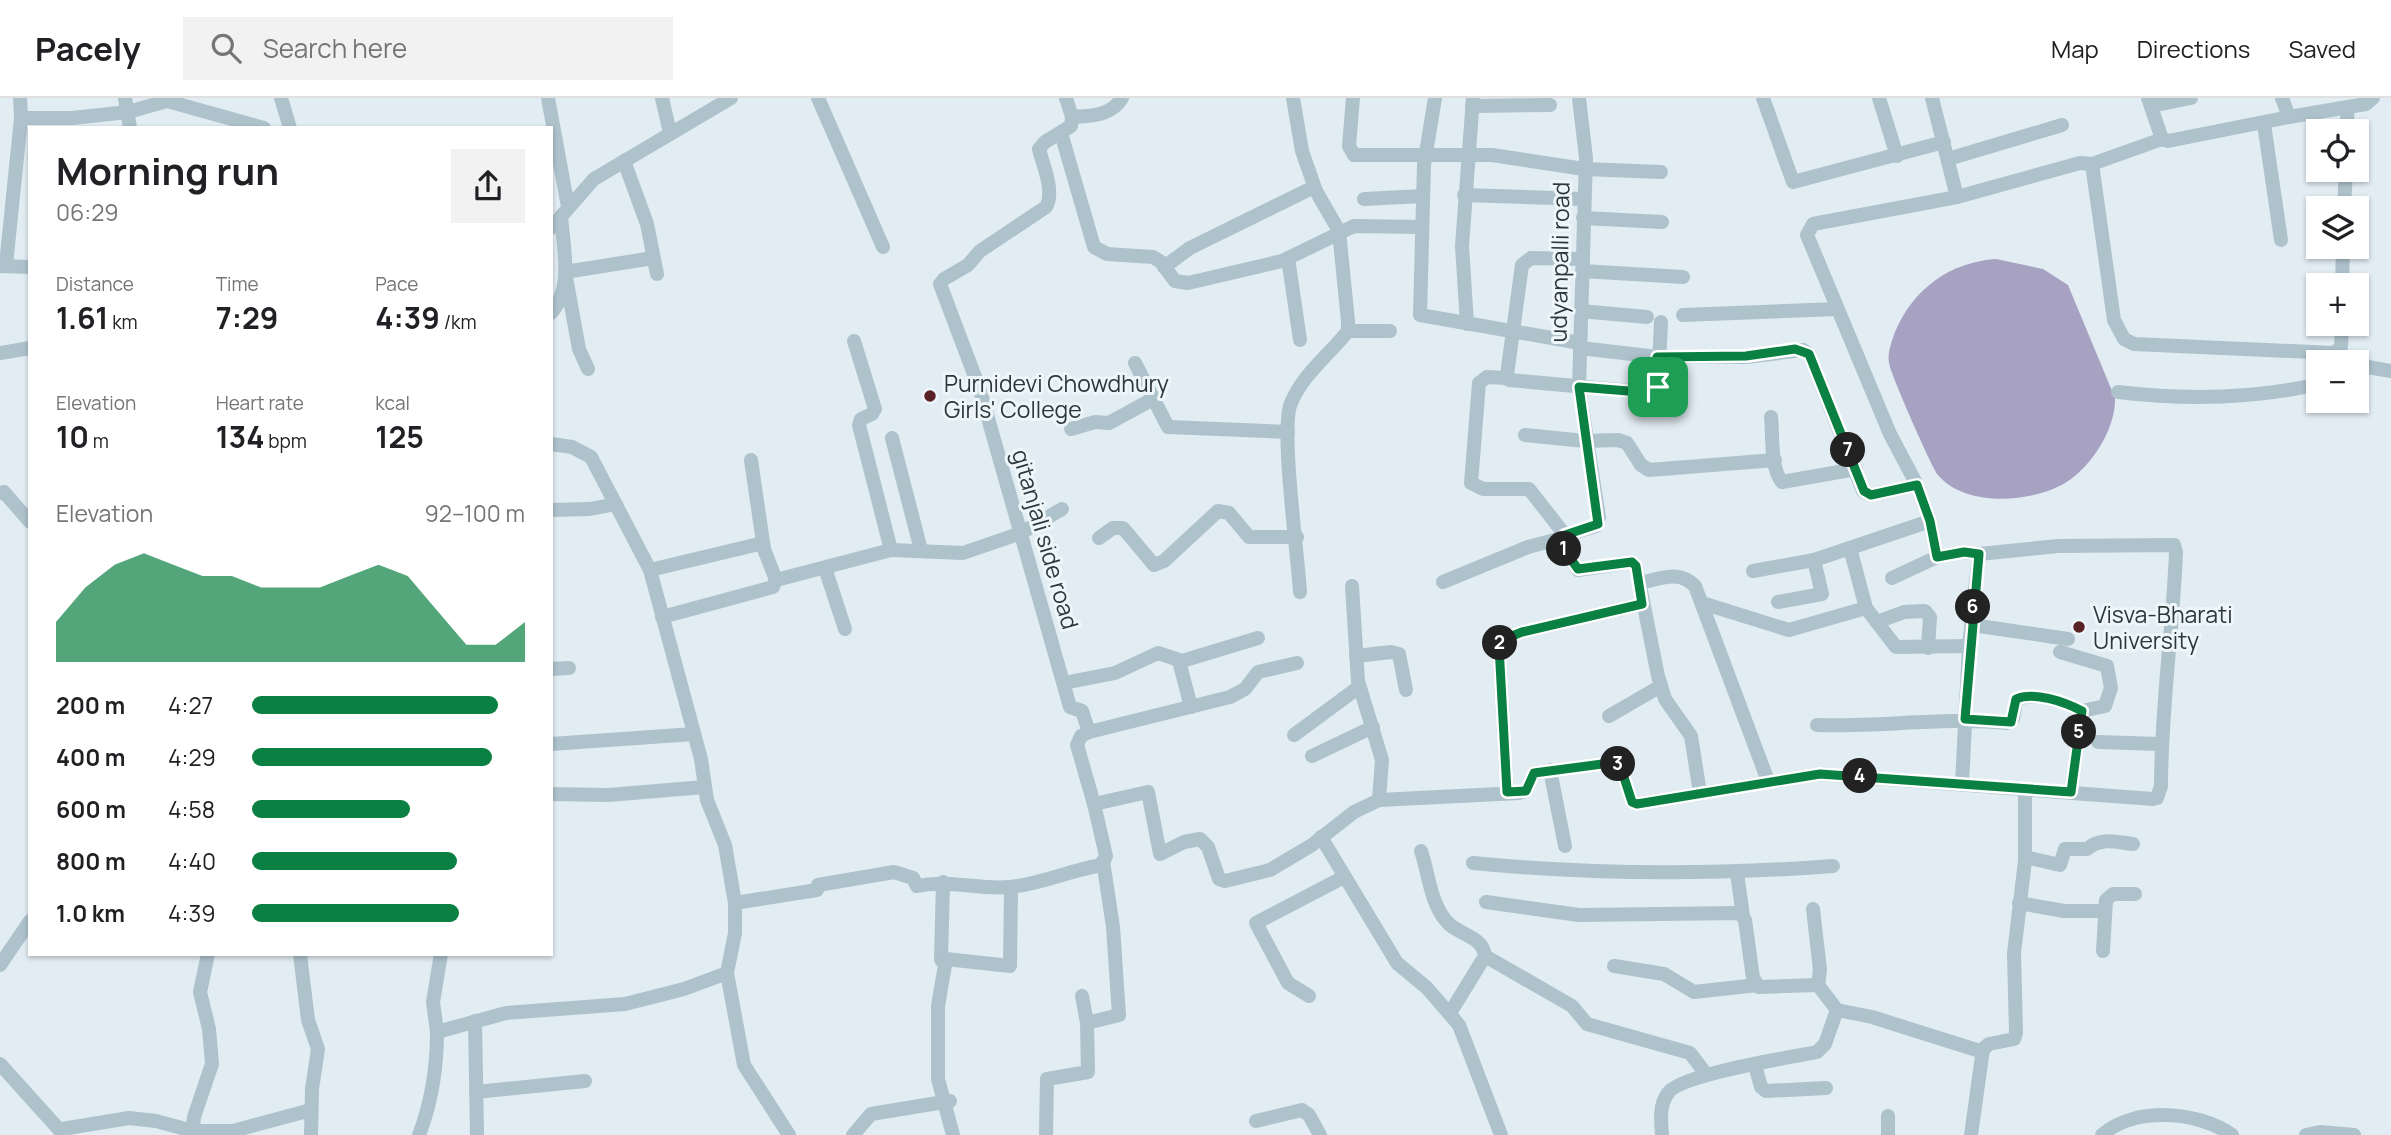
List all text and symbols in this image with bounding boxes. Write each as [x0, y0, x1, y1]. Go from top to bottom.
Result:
search box [183, 17, 673, 80]
text: Pacely [35, 26, 141, 71]
icon: search [207, 29, 245, 67]
text: Search here [263, 30, 407, 66]
text: Map [2051, 32, 2099, 65]
text: Directions [2137, 32, 2250, 65]
text: Saved [2288, 32, 2356, 65]
map controls [2306, 119, 2369, 413]
button: locate [2306, 119, 2369, 182]
text: Morning run [56, 144, 279, 196]
button: share [451, 149, 525, 223]
street label: udyanpalli road [1542, 181, 1576, 343]
text: 06:29 [56, 196, 119, 228]
button: layers [2306, 196, 2369, 259]
text: Distance [56, 271, 134, 297]
text: Time [216, 271, 259, 297]
text: Pace [375, 271, 418, 297]
button: + [2306, 273, 2369, 336]
text: 1.61 [56, 297, 108, 338]
text: 7:29 [216, 297, 278, 338]
text: 4:39 [375, 297, 440, 338]
text: km [108, 309, 138, 335]
text: /km [440, 309, 477, 335]
button: − [2306, 350, 2369, 413]
pin [1628, 357, 1688, 417]
place label: Purnidevi Chowdhury Girls' College [944, 367, 1169, 425]
icon: arrive [1639, 368, 1677, 406]
marker: Purnidevi Chowdhury Girls' College [922, 388, 938, 404]
text: Elevation [56, 390, 136, 416]
text: Heart rate [216, 390, 304, 416]
text: kcal [375, 390, 410, 416]
text: 10 [56, 416, 89, 457]
text: 134 [216, 416, 265, 457]
text: 125 [375, 416, 424, 457]
text: m [89, 428, 109, 454]
text: bpm [265, 428, 307, 454]
pin: 7 [1830, 432, 1866, 468]
text: 7 [1842, 436, 1853, 462]
street label: gitanjali side road [1005, 445, 1087, 633]
text: Elevation [56, 497, 153, 529]
text: 92–100 m [425, 497, 525, 529]
pin: 1 [1546, 532, 1582, 566]
text: 1 [1559, 535, 1568, 561]
pin: 6 [1955, 589, 1990, 624]
text: 6 [1967, 593, 1978, 619]
place label: Visva-Bharati University [2093, 598, 2233, 656]
marker: Visva-Bharati University [2071, 619, 2087, 635]
pin: 2 [1482, 626, 1518, 660]
text: 2 [1494, 629, 1505, 655]
text: 200 m [56, 689, 125, 721]
text: 4:27 [168, 689, 213, 721]
pin: 5 [2062, 714, 2096, 750]
text: 5 [2073, 718, 2084, 744]
text: 400 m [56, 741, 126, 773]
text: 4:29 [168, 741, 216, 773]
pin: 3 [1600, 746, 1636, 782]
text: 3 [1612, 750, 1623, 776]
pin: 4 [1842, 758, 1878, 794]
text: 4 [1854, 762, 1865, 788]
text: 600 m [56, 793, 126, 825]
text: 4:58 [168, 793, 215, 825]
text: 800 m [56, 845, 126, 877]
text: 4:40 [168, 845, 216, 877]
text: 1.0 km [56, 897, 125, 929]
text: 4:39 [168, 897, 215, 929]

